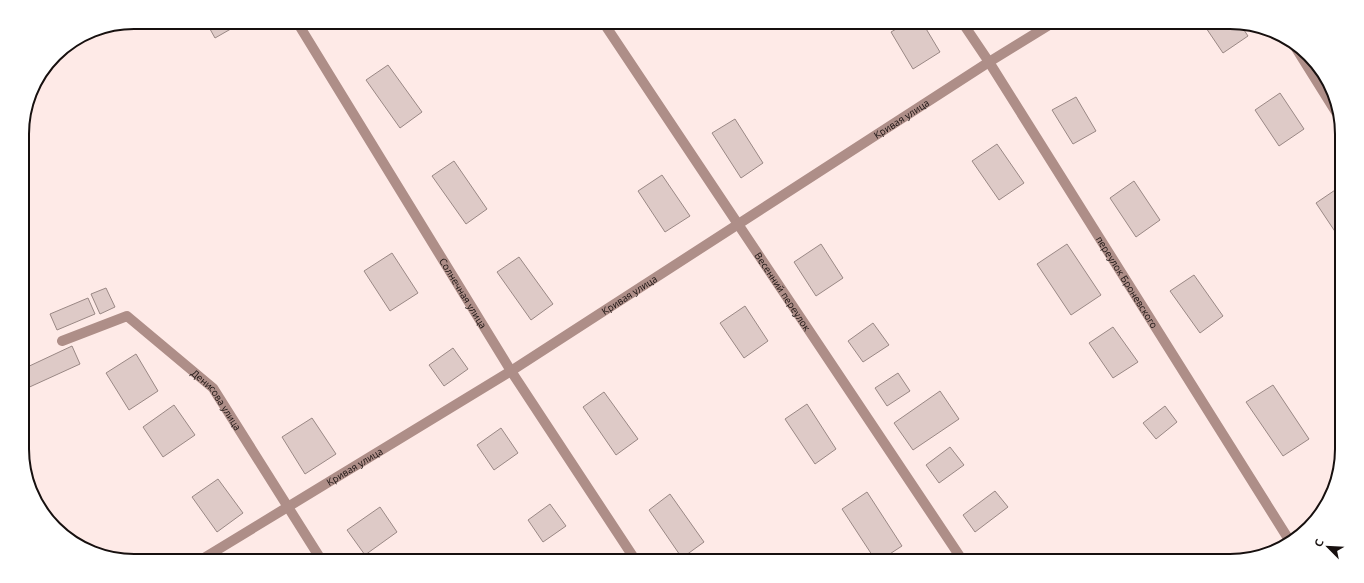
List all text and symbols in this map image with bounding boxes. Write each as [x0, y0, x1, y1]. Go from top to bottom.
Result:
street label: Кривая улица [872, 97, 931, 141]
street label: переулок Броневского [1094, 234, 1160, 330]
street label: Весенний переулок [753, 250, 813, 333]
street label: Солнечная улица [437, 256, 489, 330]
street label: Кривая улица [599, 273, 659, 317]
street label: Денисова улица [189, 367, 244, 432]
street label: Кривая улица [324, 445, 384, 488]
north arrow [1308, 527, 1348, 567]
text: С [1312, 537, 1326, 549]

